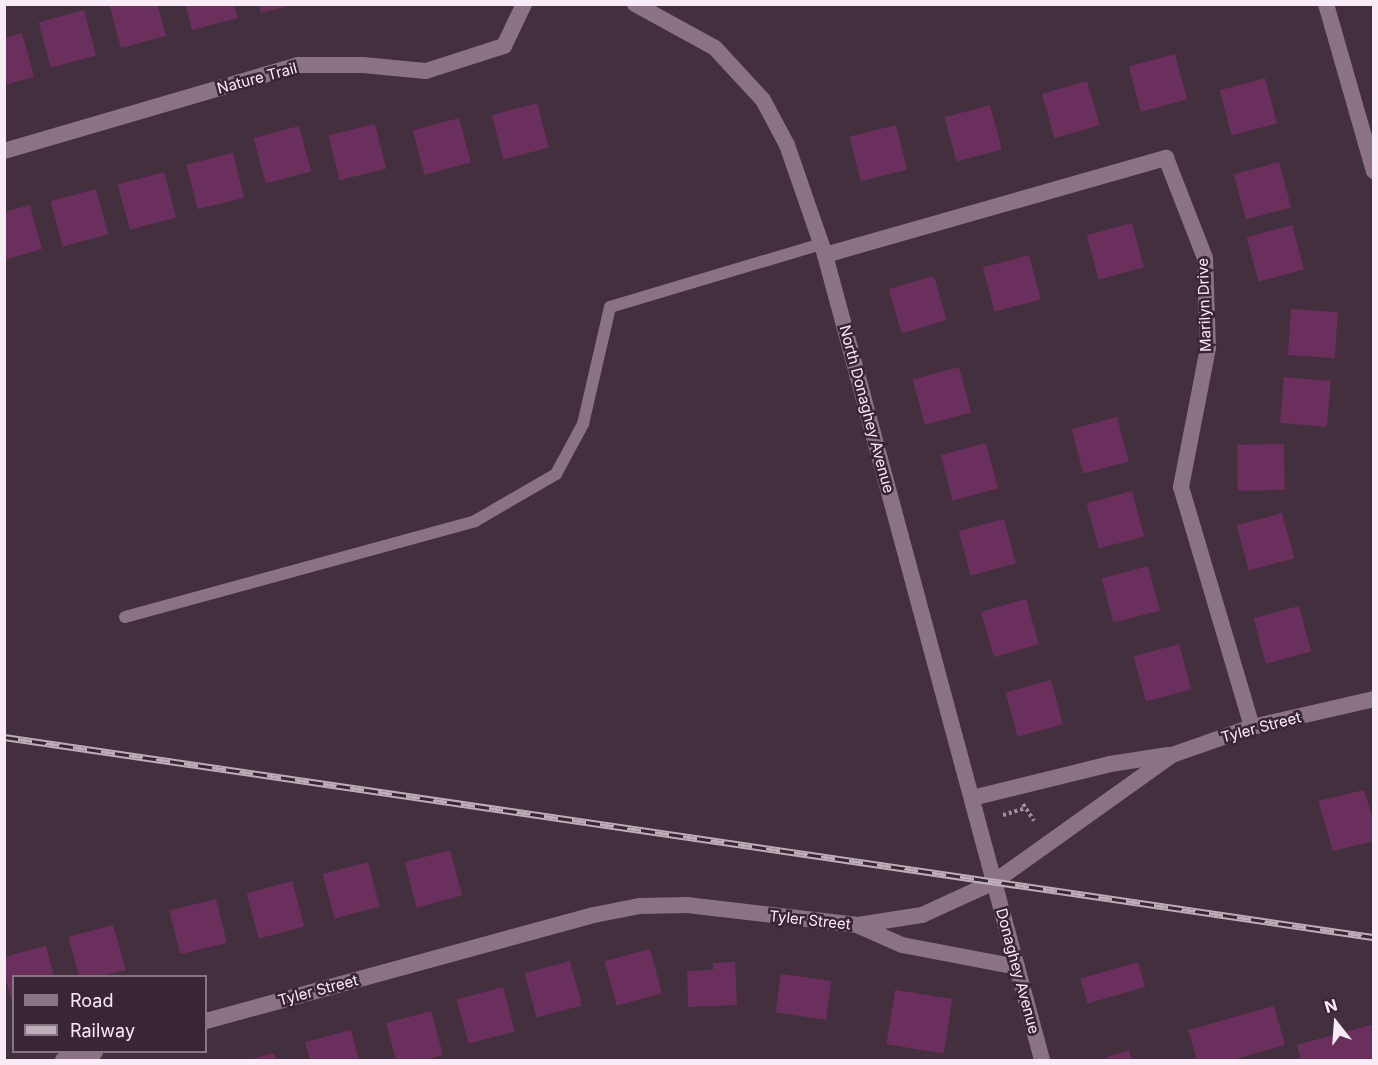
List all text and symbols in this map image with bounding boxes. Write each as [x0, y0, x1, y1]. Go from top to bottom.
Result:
street label: Nature Trail [215, 59, 299, 97]
street label: Marilyn Drive [1193, 258, 1215, 352]
street label: North Donaghey Avenue [836, 323, 898, 495]
street label: Tyler Street [1219, 708, 1303, 746]
street label: Donaghey Avenue [993, 906, 1043, 1036]
street label: Tyler Street [768, 907, 852, 933]
street label: Tyler Street [276, 971, 360, 1009]
legend [12, 975, 207, 1053]
text: Road [70, 990, 113, 1011]
north arrow [1306, 993, 1366, 1053]
text: N [1322, 994, 1339, 1017]
text: Railway [70, 1020, 135, 1041]

